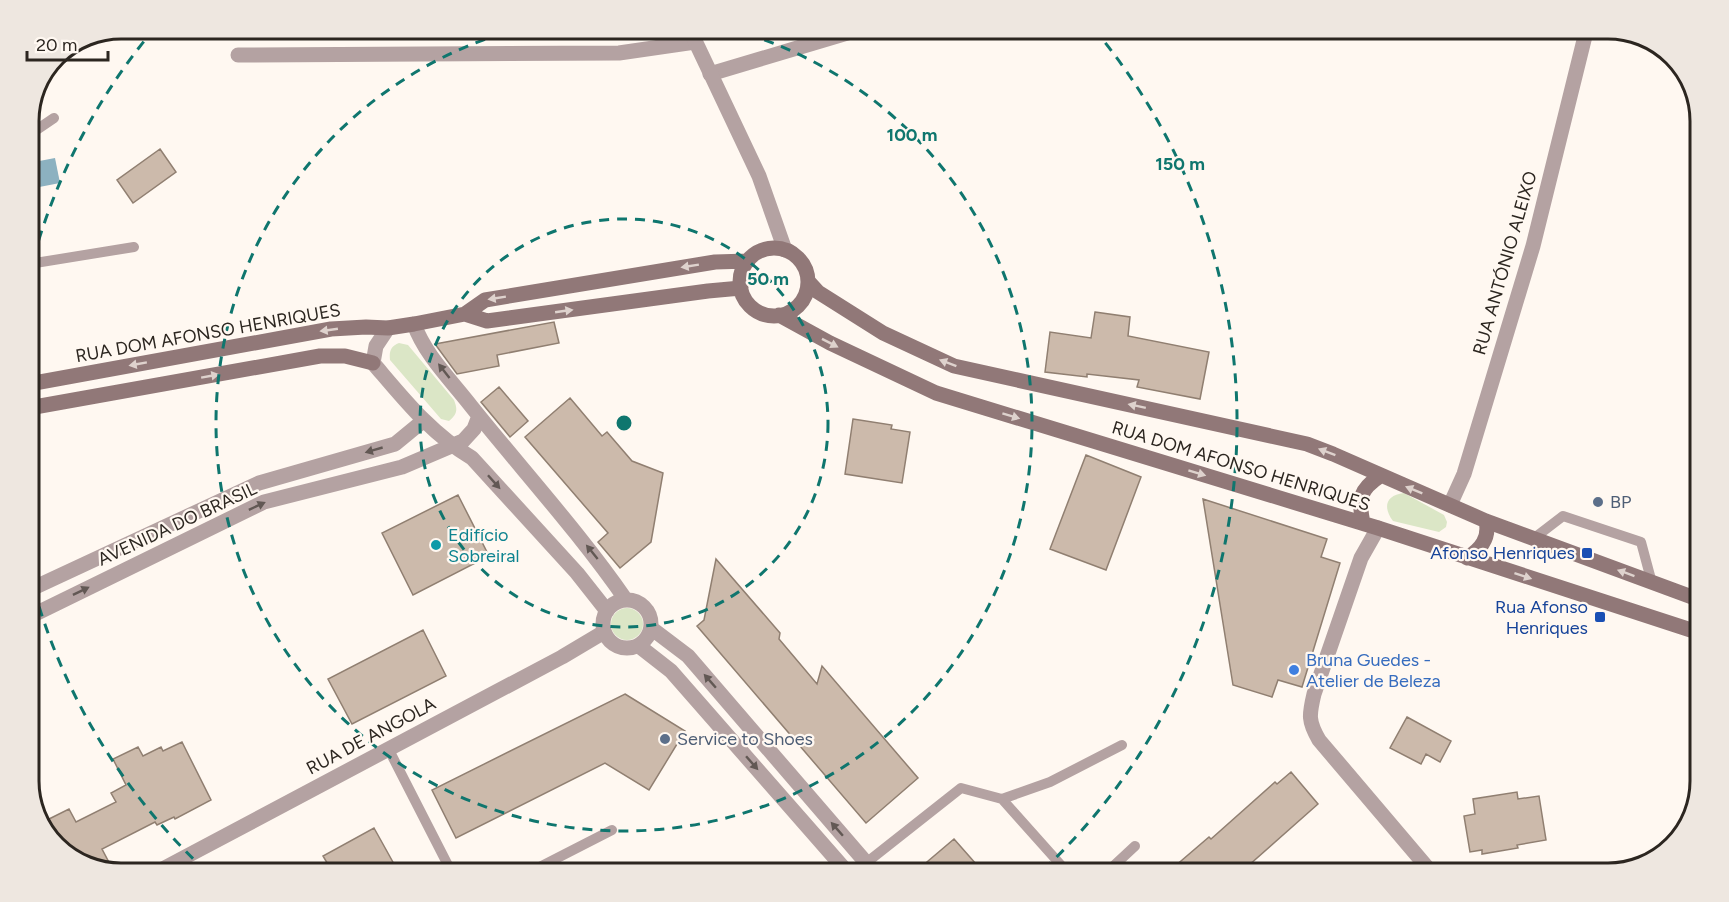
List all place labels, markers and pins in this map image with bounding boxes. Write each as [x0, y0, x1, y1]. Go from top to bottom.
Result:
centre of rings [614, 413, 634, 433]
place label: BP [1610, 491, 1631, 513]
marker: BP [1591, 495, 1605, 509]
place label: Edifício Sobreiral [448, 524, 519, 567]
marker: Edifício Sobreiral [429, 538, 443, 552]
place label: Afonso Henriques [1430, 542, 1575, 564]
marker: Afonso Henriques [1580, 546, 1594, 560]
place label: Rua Afonso Henriques [1495, 596, 1588, 639]
marker: Rua Afonso Henriques [1593, 610, 1607, 624]
place label: Bruna Guedes - Atelier de Beleza [1306, 649, 1441, 692]
marker: Bruna Guedes - Atelier de Beleza [1287, 663, 1301, 677]
place label: Service to Shoes [677, 728, 813, 750]
marker: Service to Shoes [658, 732, 672, 746]

